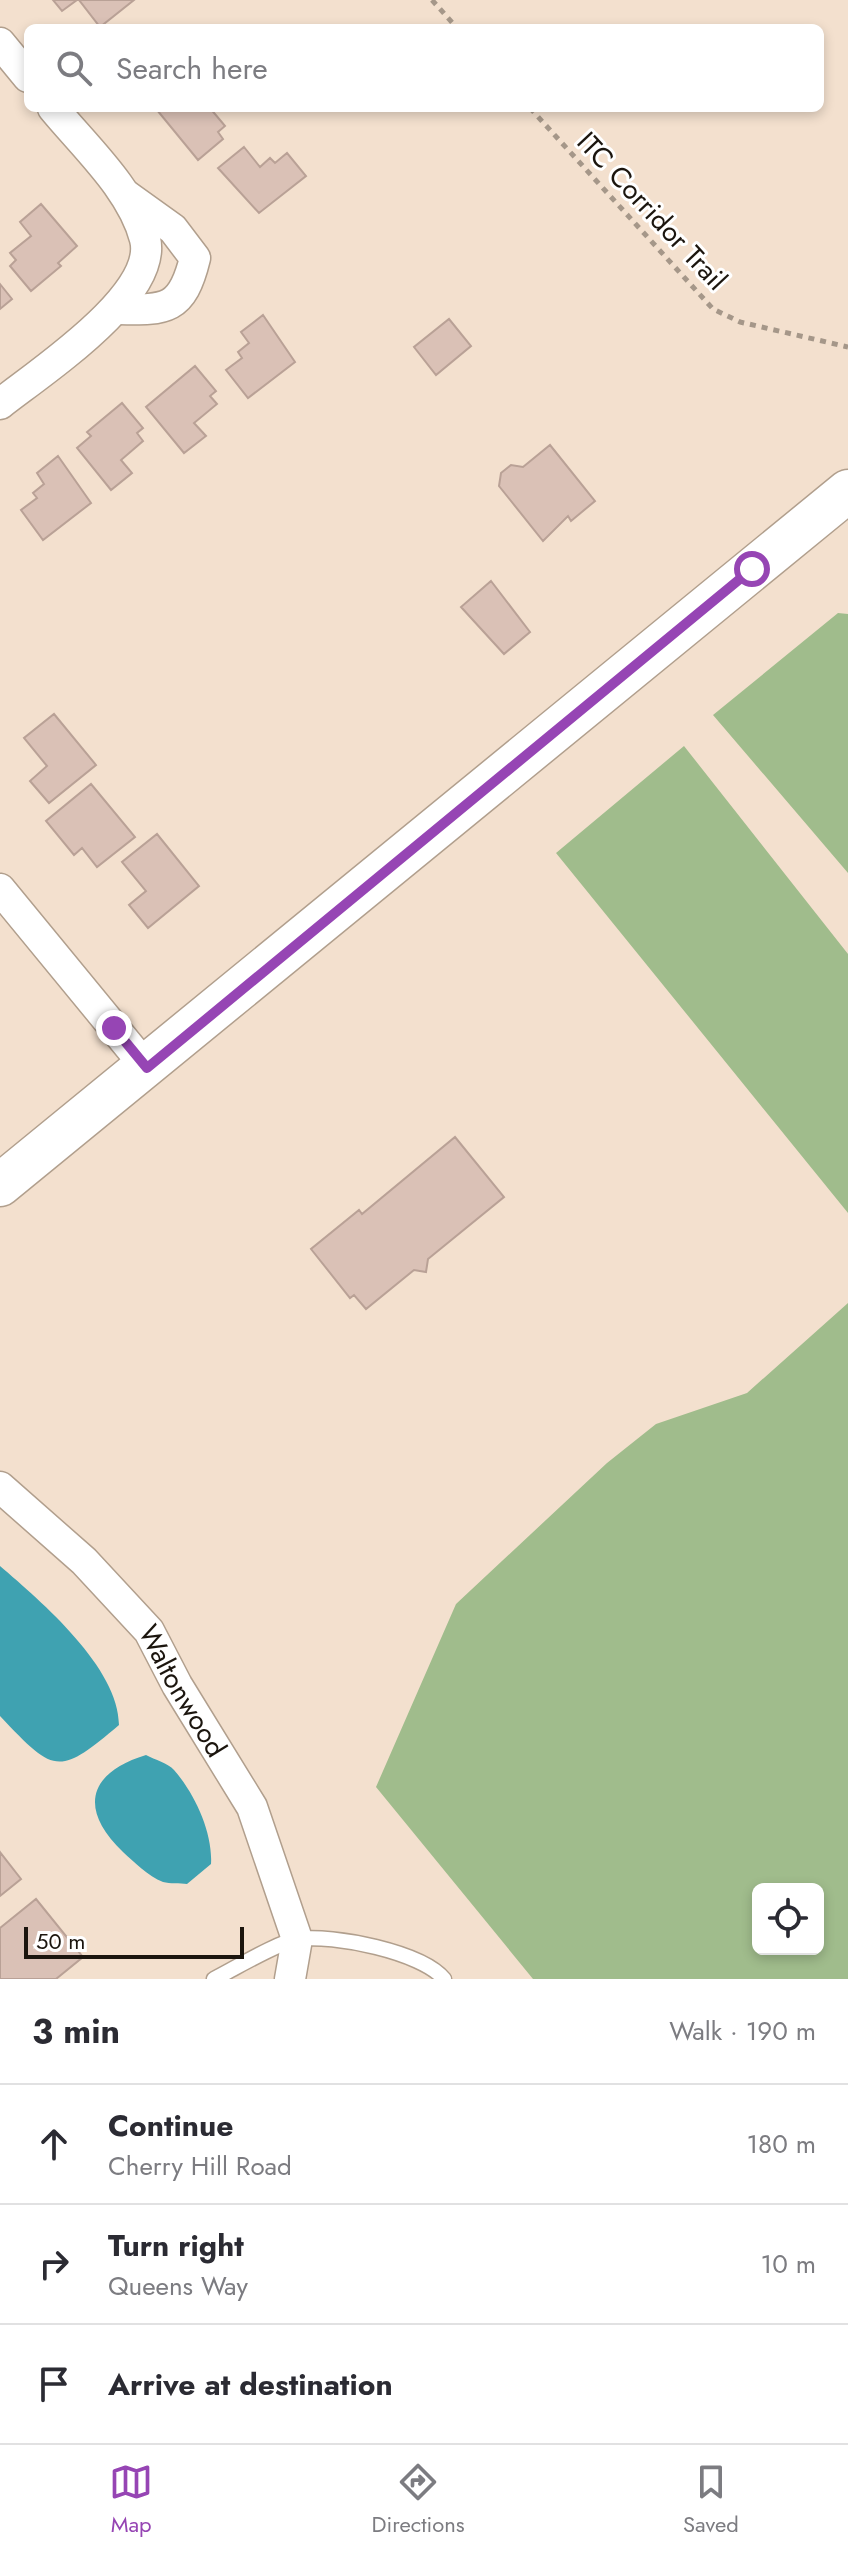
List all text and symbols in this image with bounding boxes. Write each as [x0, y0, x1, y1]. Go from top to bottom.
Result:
search box [24, 24, 824, 112]
icon: search [52, 46, 96, 90]
text: Search here [116, 47, 268, 90]
street label: ITC Corridor Trail [567, 122, 737, 300]
route start [734, 551, 770, 587]
route end [96, 1010, 132, 1046]
street label: Waltonwood [129, 1617, 237, 1765]
map controls [752, 1883, 824, 1955]
button: locate [752, 1883, 824, 1955]
scale bar [24, 1923, 244, 1959]
text: 50 m [36, 1925, 85, 1957]
text: 3 min [32, 2007, 120, 2056]
text: Walk · 190 m [669, 2012, 816, 2050]
text: Continue [108, 2104, 234, 2147]
icon: ahead [32, 2122, 76, 2166]
text: 180 m [746, 2125, 816, 2163]
text: Cherry Hill Road [108, 2147, 292, 2185]
text: Turn right [108, 2224, 244, 2267]
icon: right [32, 2242, 76, 2286]
text: 10 m [761, 2245, 816, 2283]
text: Queens Way [108, 2267, 248, 2305]
icon: arrive [32, 2362, 76, 2406]
text: Arrive at destination [108, 2363, 393, 2406]
tab: Map [109, 2460, 153, 2540]
tab: Directions [372, 2460, 465, 2540]
tab: Saved [683, 2460, 739, 2540]

